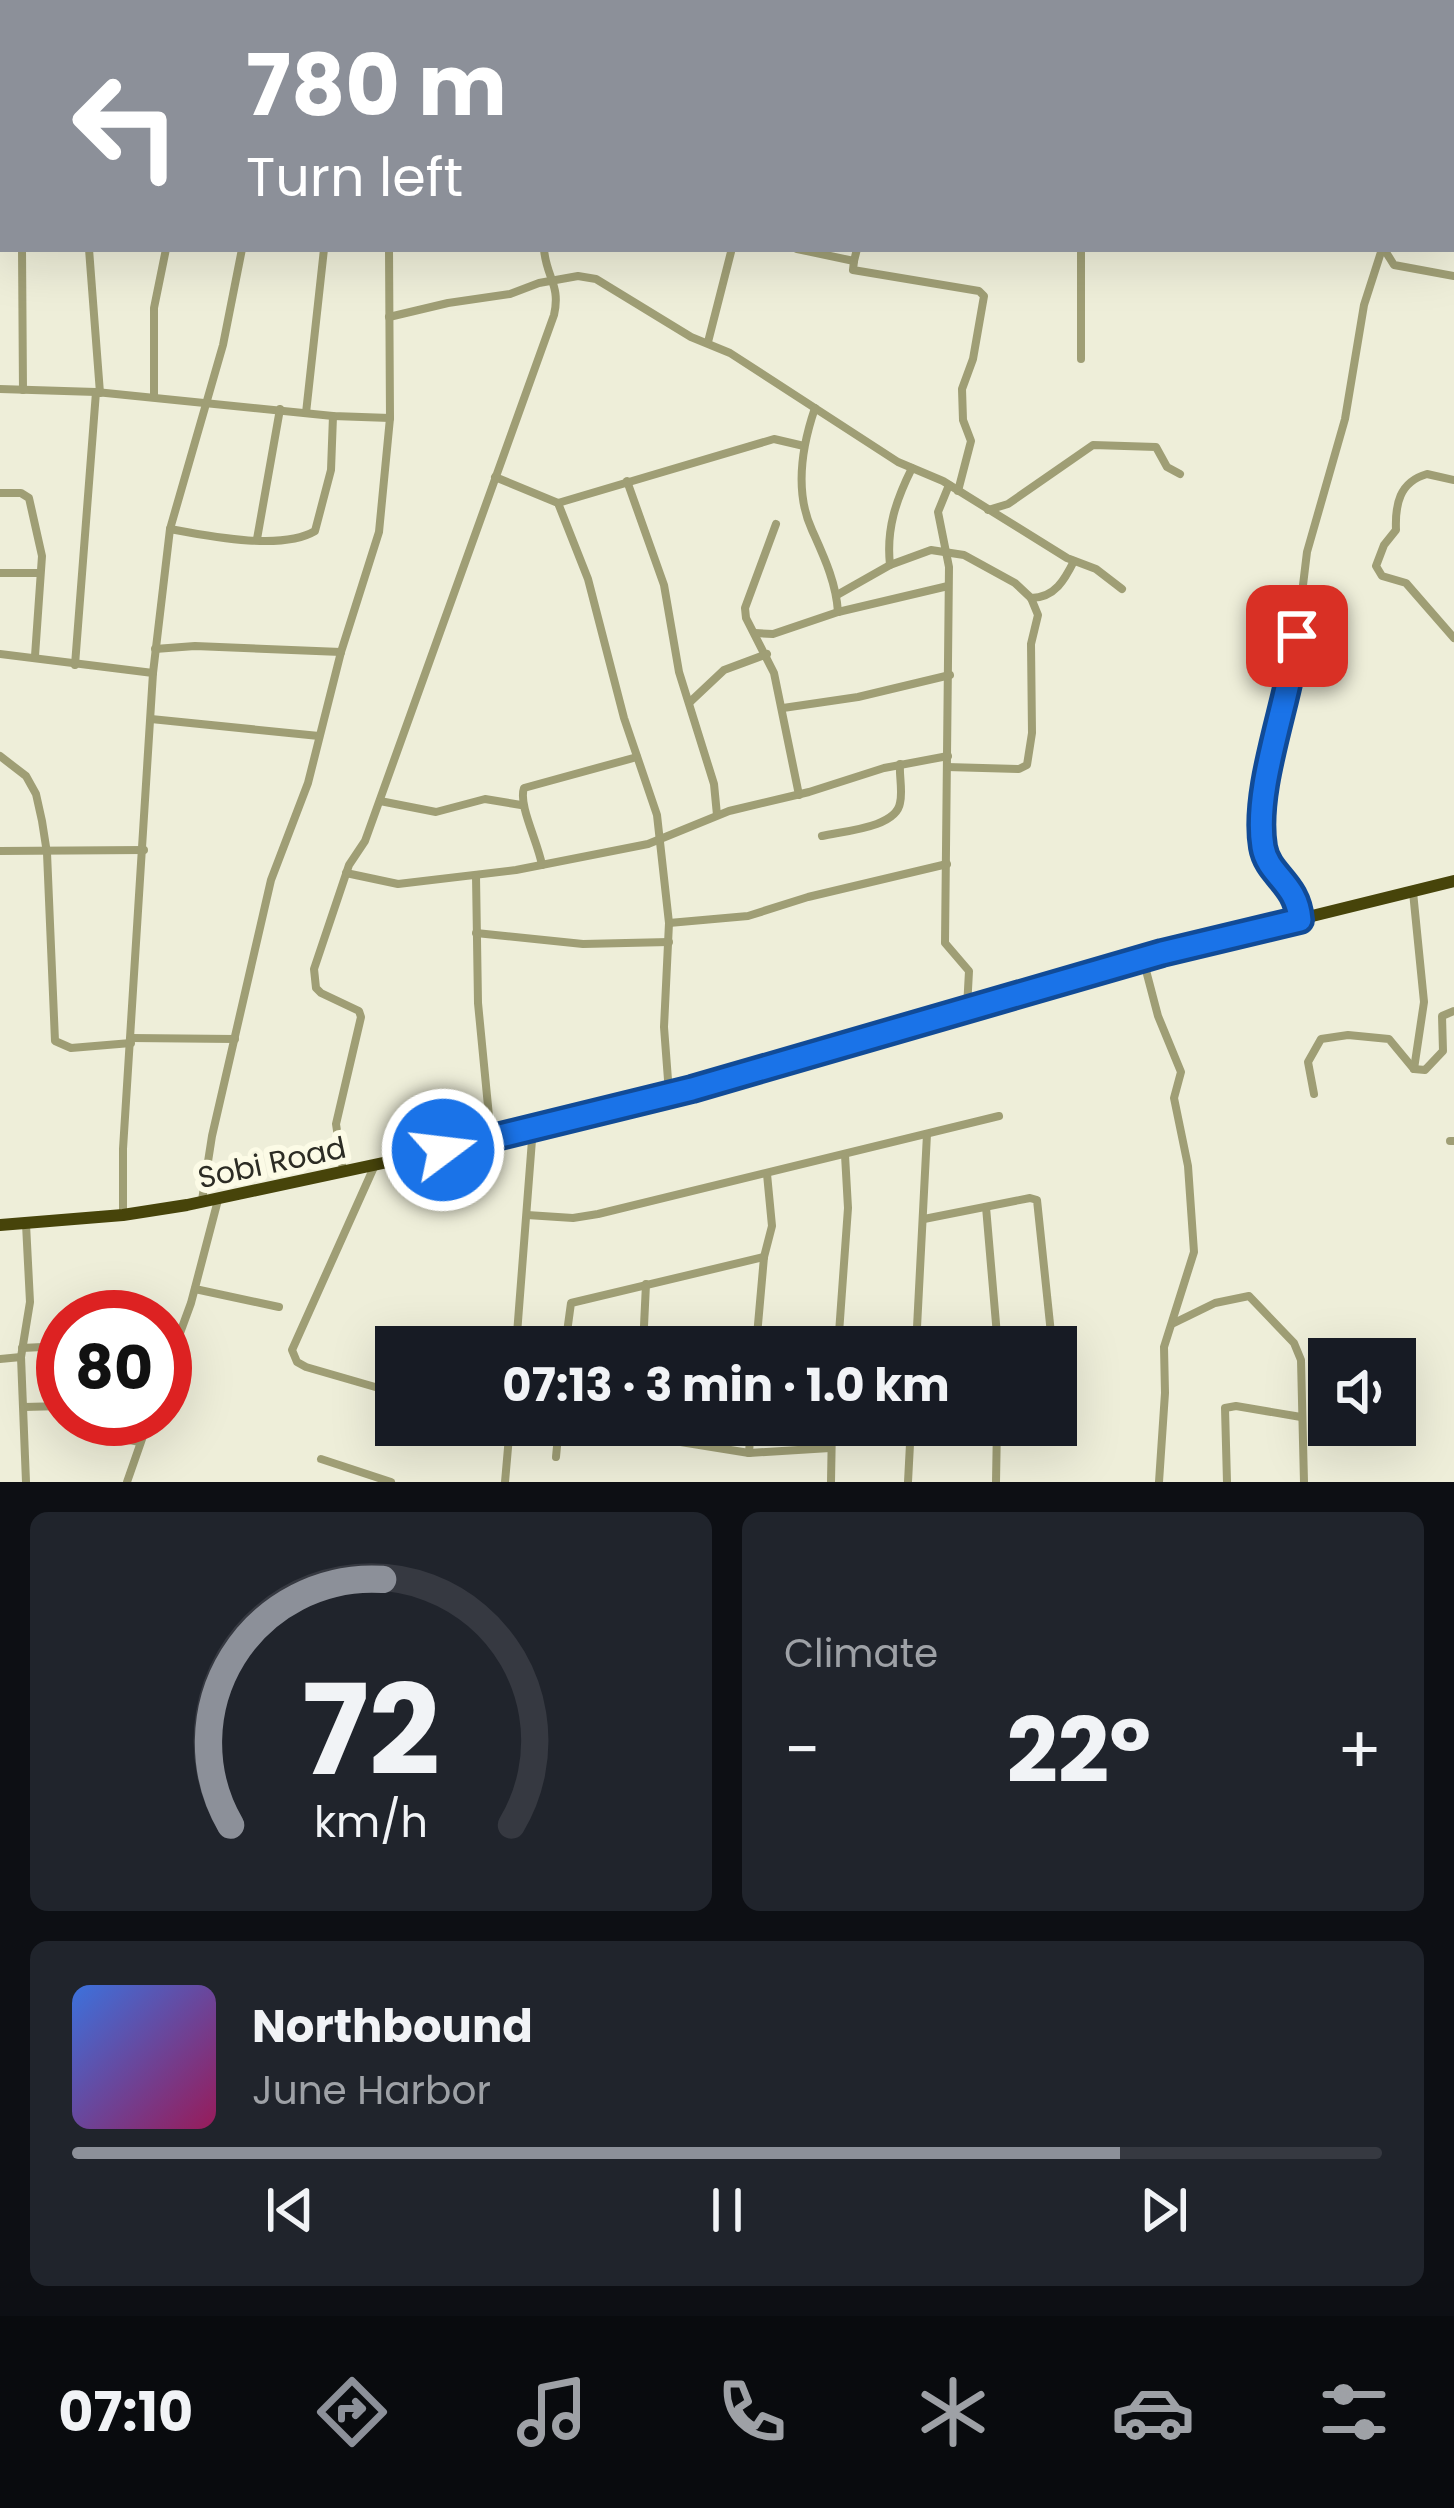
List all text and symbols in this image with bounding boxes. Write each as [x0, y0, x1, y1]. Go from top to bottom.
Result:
text: 780 m [246, 27, 507, 144]
icon: left [48, 48, 204, 204]
text: Turn left [246, 139, 463, 215]
pin [1246, 585, 1348, 687]
icon: arrive [1264, 603, 1330, 669]
position arrow [380, 1087, 506, 1213]
street label: Sobi Road [194, 1126, 350, 1199]
speed limit sign: 80 [36, 1290, 192, 1446]
map controls [1308, 1338, 1416, 1446]
button: sound [1308, 1338, 1416, 1446]
text: 07:13 · 3 min · 1.0 km [502, 1354, 950, 1417]
text: Climate [784, 1626, 938, 1681]
text: 72 [302, 1643, 440, 1818]
text: 22° [1006, 1687, 1151, 1814]
text: − [784, 1704, 820, 1796]
text: + [1337, 1704, 1382, 1796]
text: km/h [314, 1791, 428, 1851]
text: Northbound [252, 1995, 533, 2058]
text: June Harbor [252, 2063, 491, 2118]
icon: previous [257, 2177, 323, 2243]
icon: pause [694, 2177, 760, 2243]
icon: next [1131, 2177, 1197, 2243]
icon: directions [310, 2370, 394, 2454]
icon: music [510, 2370, 594, 2454]
icon: phone [710, 2370, 794, 2454]
icon: climate [911, 2370, 995, 2454]
icon: car [1111, 2370, 1195, 2454]
icon: filters [1312, 2370, 1396, 2454]
text: 07:10 [58, 2374, 193, 2450]

